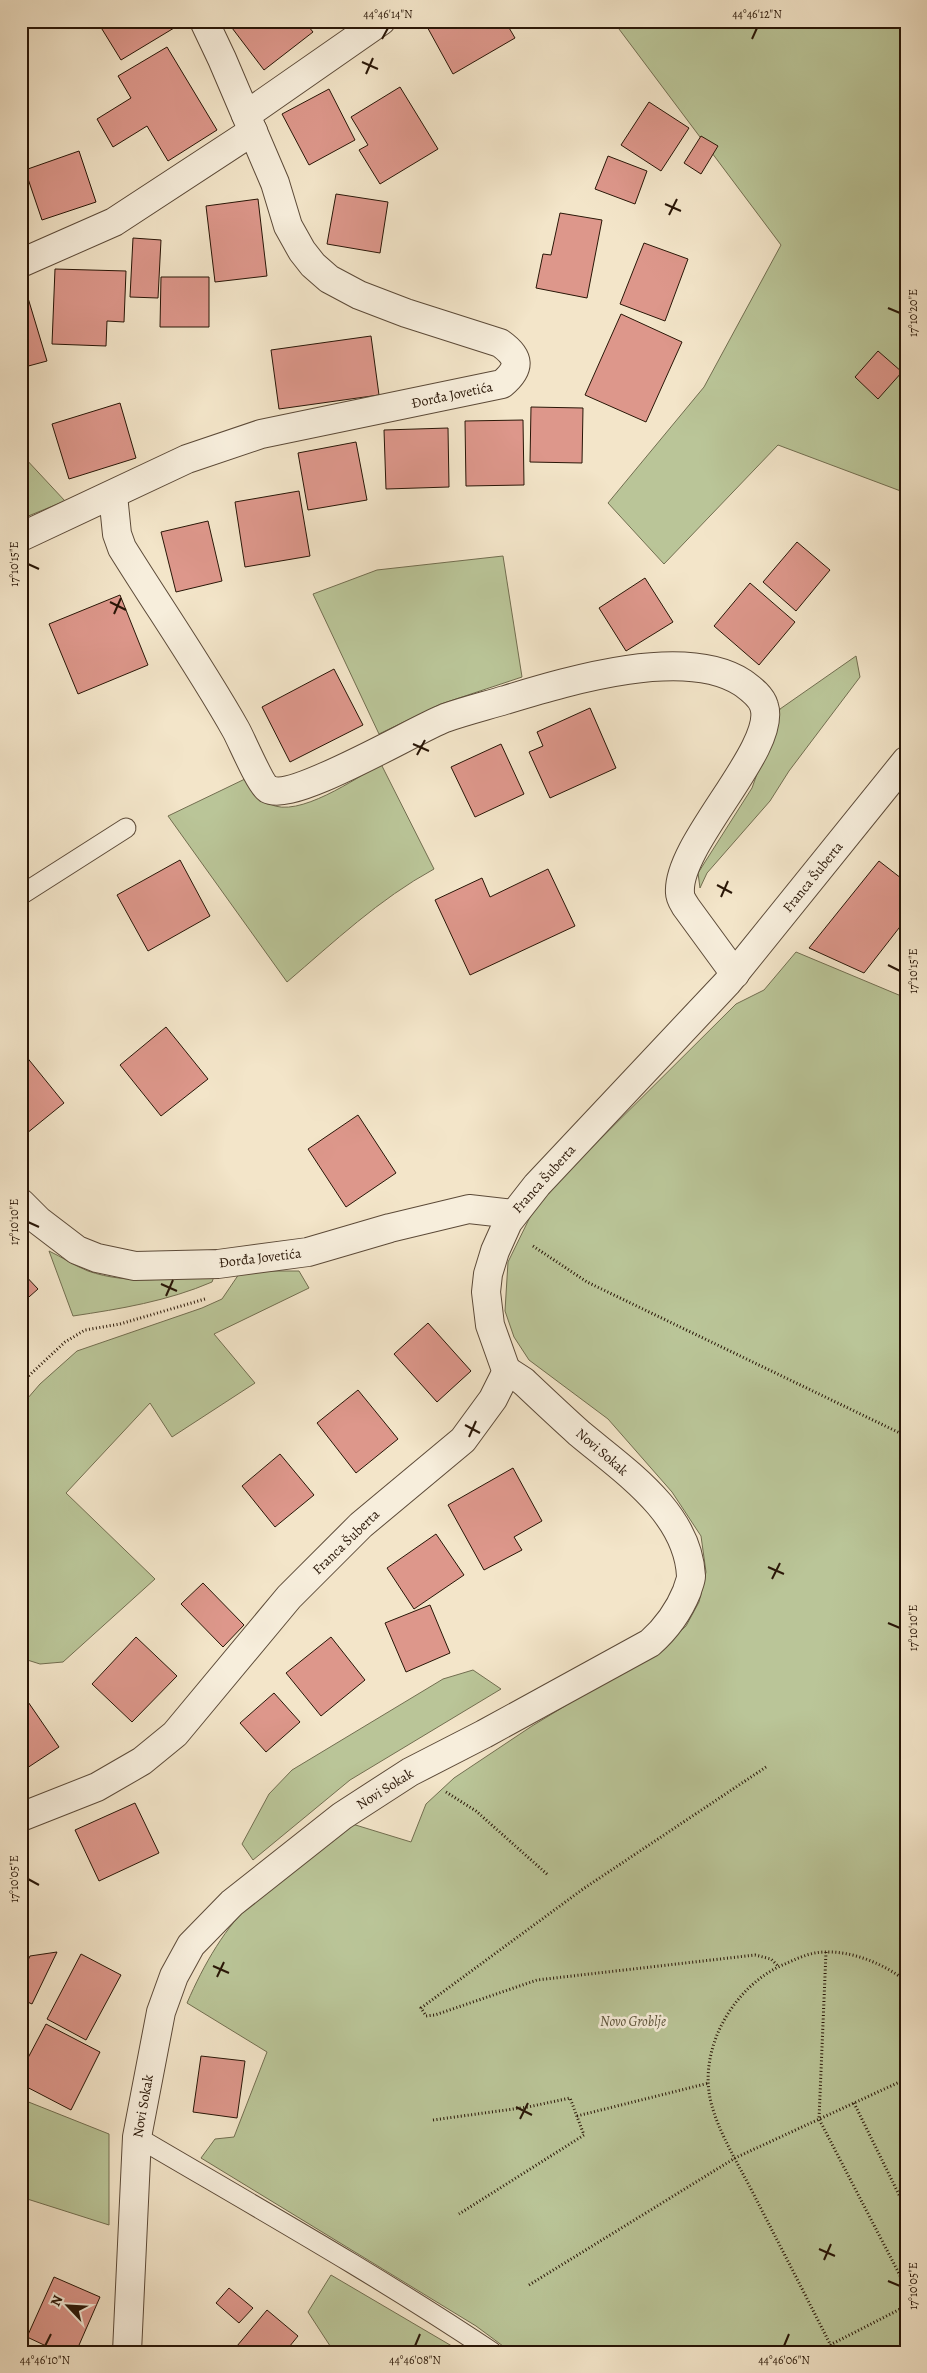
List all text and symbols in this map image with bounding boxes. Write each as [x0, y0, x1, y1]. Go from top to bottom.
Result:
text: 44°46'14"N [363, 6, 413, 22]
text: 44°46'12"N [732, 6, 782, 22]
text: 17°10'20"E [905, 289, 921, 337]
street label: Đorđa Jovetića [409, 377, 495, 413]
text: 17°10'15"E [6, 541, 22, 587]
street label: Franca Šuberta [778, 837, 848, 917]
text: 17°10'15"E [905, 948, 921, 994]
street label: Franca Šuberta [508, 1140, 580, 1217]
text: 17°10'10"E [6, 1199, 22, 1245]
street label: Đorđa Jovetića [218, 1243, 303, 1272]
street label: Novi Sokak [572, 1424, 632, 1480]
street label: Franca Šuberta [308, 1505, 384, 1579]
text: 17°10'10"E [905, 1605, 921, 1651]
street label: Novi Sokak [353, 1764, 417, 1814]
text: 17°10'05"E [6, 1855, 22, 1903]
park label: Novo Groblje [600, 2012, 666, 2031]
street label: Novi Sokak [128, 2073, 158, 2139]
text: 17°10'05"E [905, 2262, 921, 2310]
north arrow [42, 2280, 92, 2330]
text: N [46, 2292, 67, 2309]
text: 44°46'10"N [20, 2352, 71, 2368]
text: 44°46'08"N [389, 2352, 441, 2368]
text: 44°46'06"N [758, 2352, 810, 2368]

